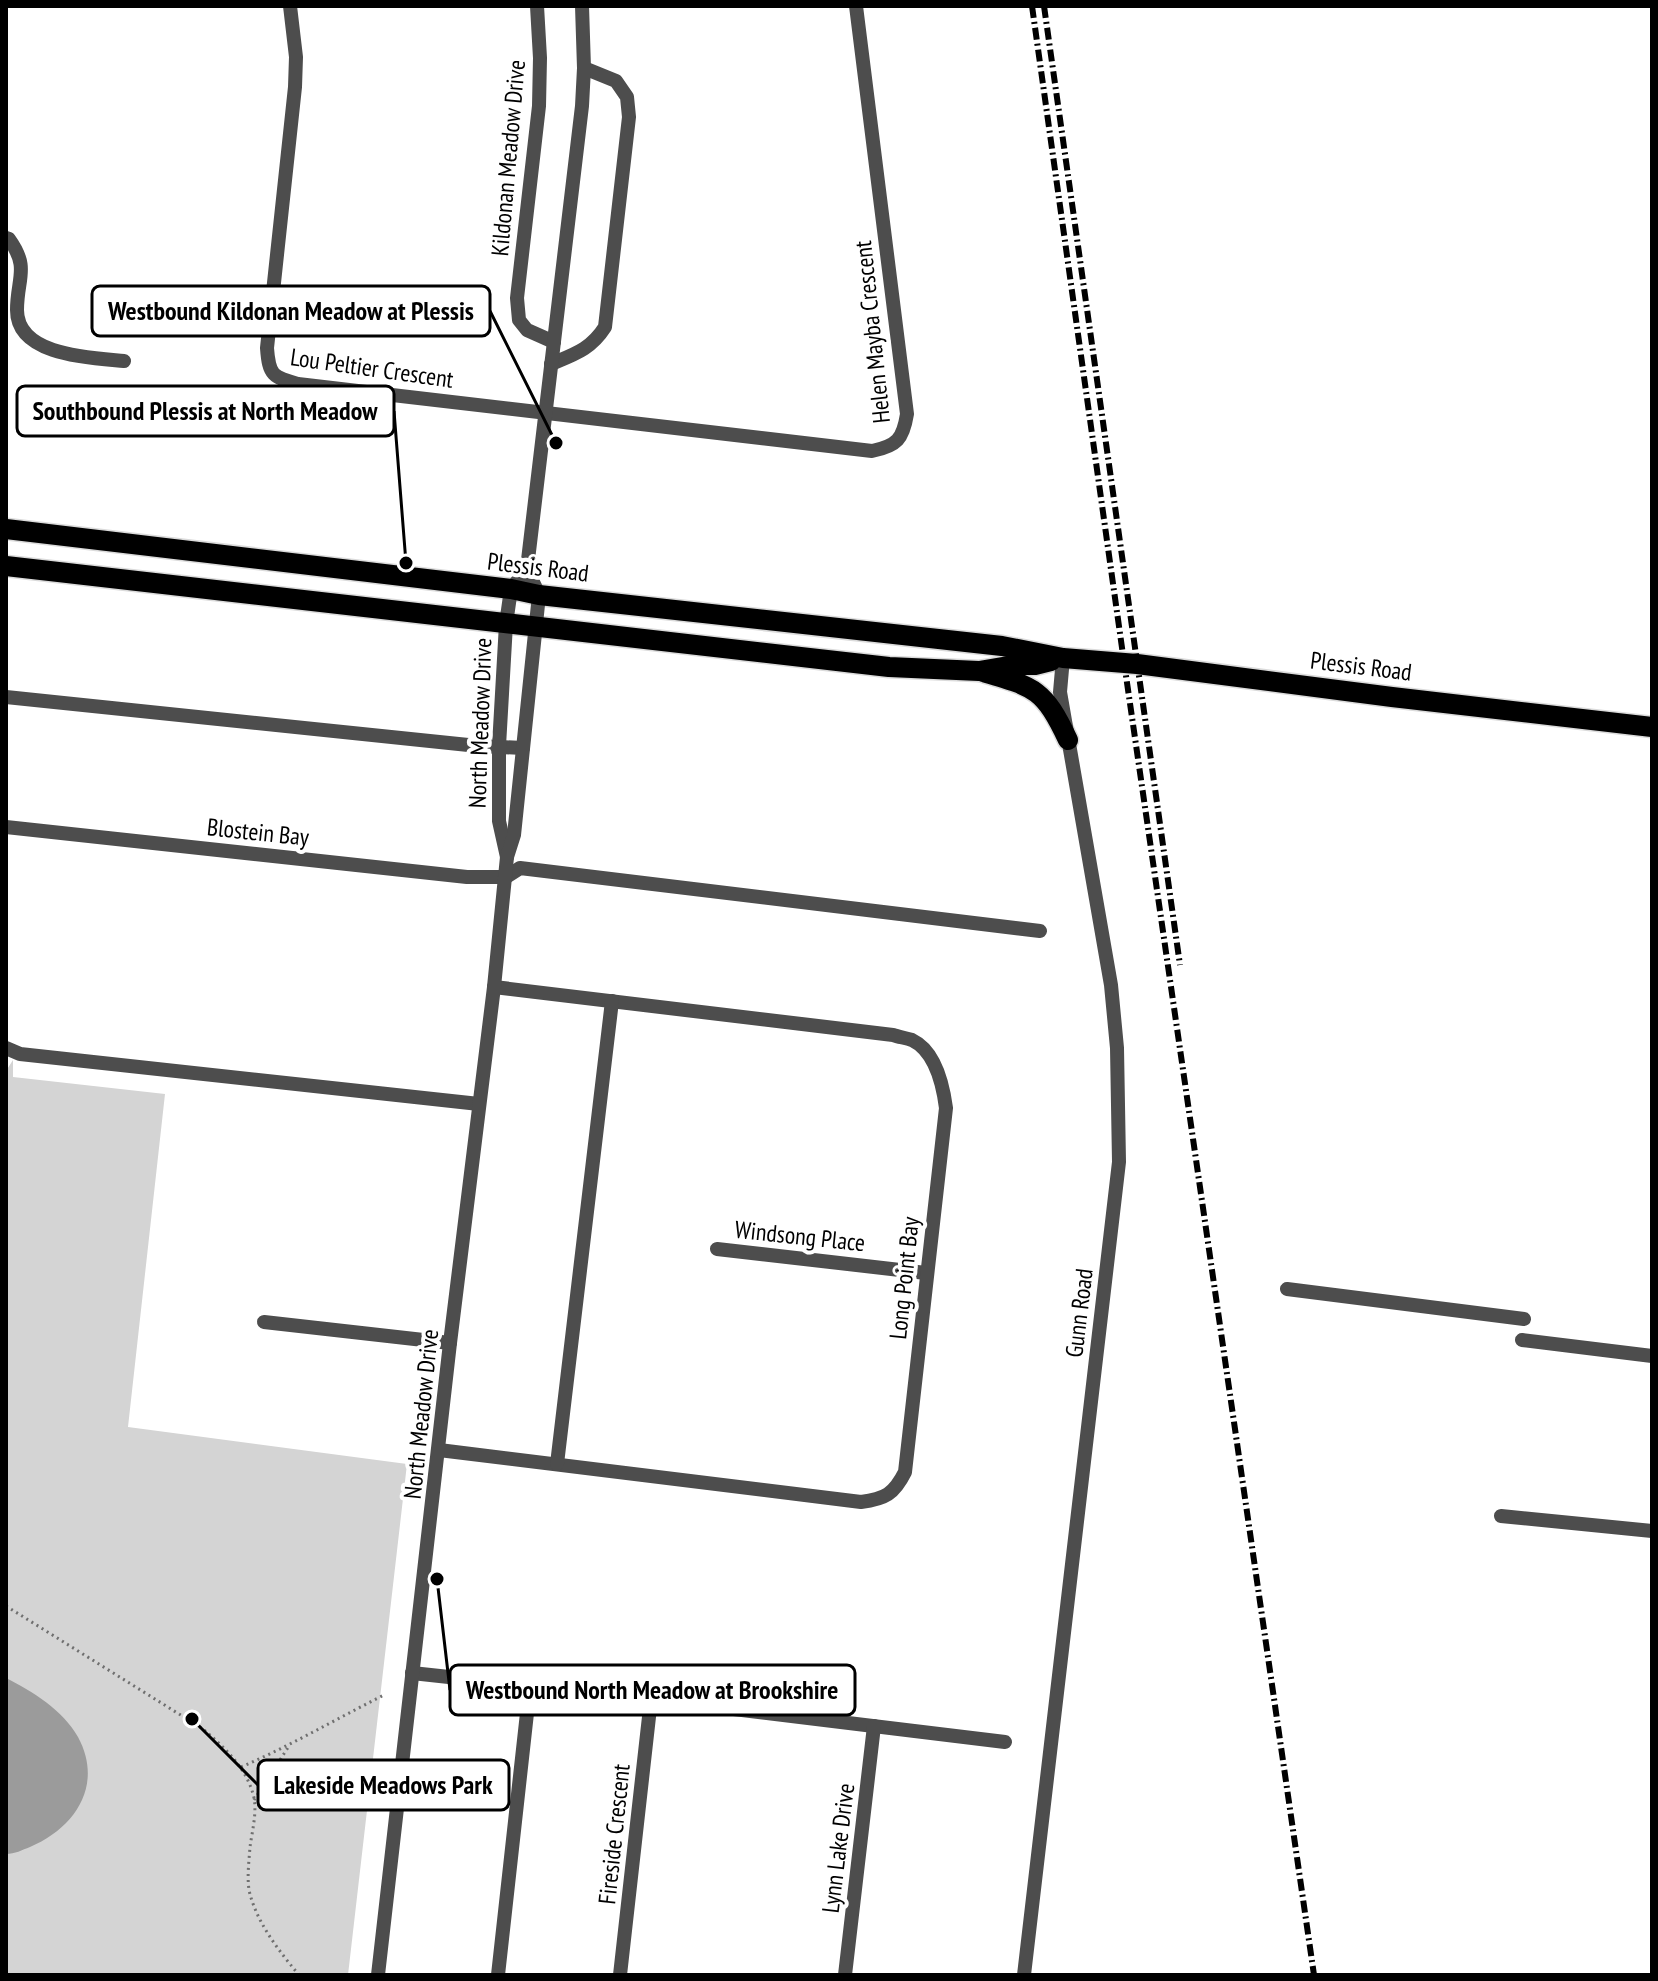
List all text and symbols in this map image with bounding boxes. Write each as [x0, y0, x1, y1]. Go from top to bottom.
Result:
street label: Kildonan Meadow Drive [484, 59, 532, 257]
street label: Helen Mayba Crescent [847, 239, 897, 425]
callout: Westbound Kildonan Meadow at Plessis [92, 286, 490, 336]
text: Westbound Kildonan Meadow at Plessis [107, 294, 474, 327]
street label: Lou Peltier Crescent [289, 341, 456, 395]
callout: Southbound Plessis at North Meadow [17, 386, 394, 436]
text: Southbound Plessis at North Meadow [32, 394, 378, 427]
street label: Plessis Road [486, 545, 590, 589]
street label: North Meadow Drive [462, 637, 498, 809]
street label: Plessis Road [1309, 644, 1413, 688]
street label: Blostein Bay [205, 811, 311, 853]
street label: Windsong Place [733, 1214, 867, 1258]
street label: Long Point Bay [882, 1215, 926, 1341]
street label: Gunn Road [1058, 1267, 1100, 1359]
street label: North Meadow Drive [397, 1328, 445, 1500]
callout: Westbound North Meadow at Brookshire [450, 1665, 855, 1715]
text: Westbound North Meadow at Brookshire [465, 1673, 838, 1706]
callout: Lakeside Meadows Park [258, 1760, 509, 1810]
street label: Fireside Crescent [591, 1762, 637, 1906]
text: Lakeside Meadows Park [273, 1768, 493, 1801]
street label: Lynn Lake Drive [815, 1781, 861, 1915]

